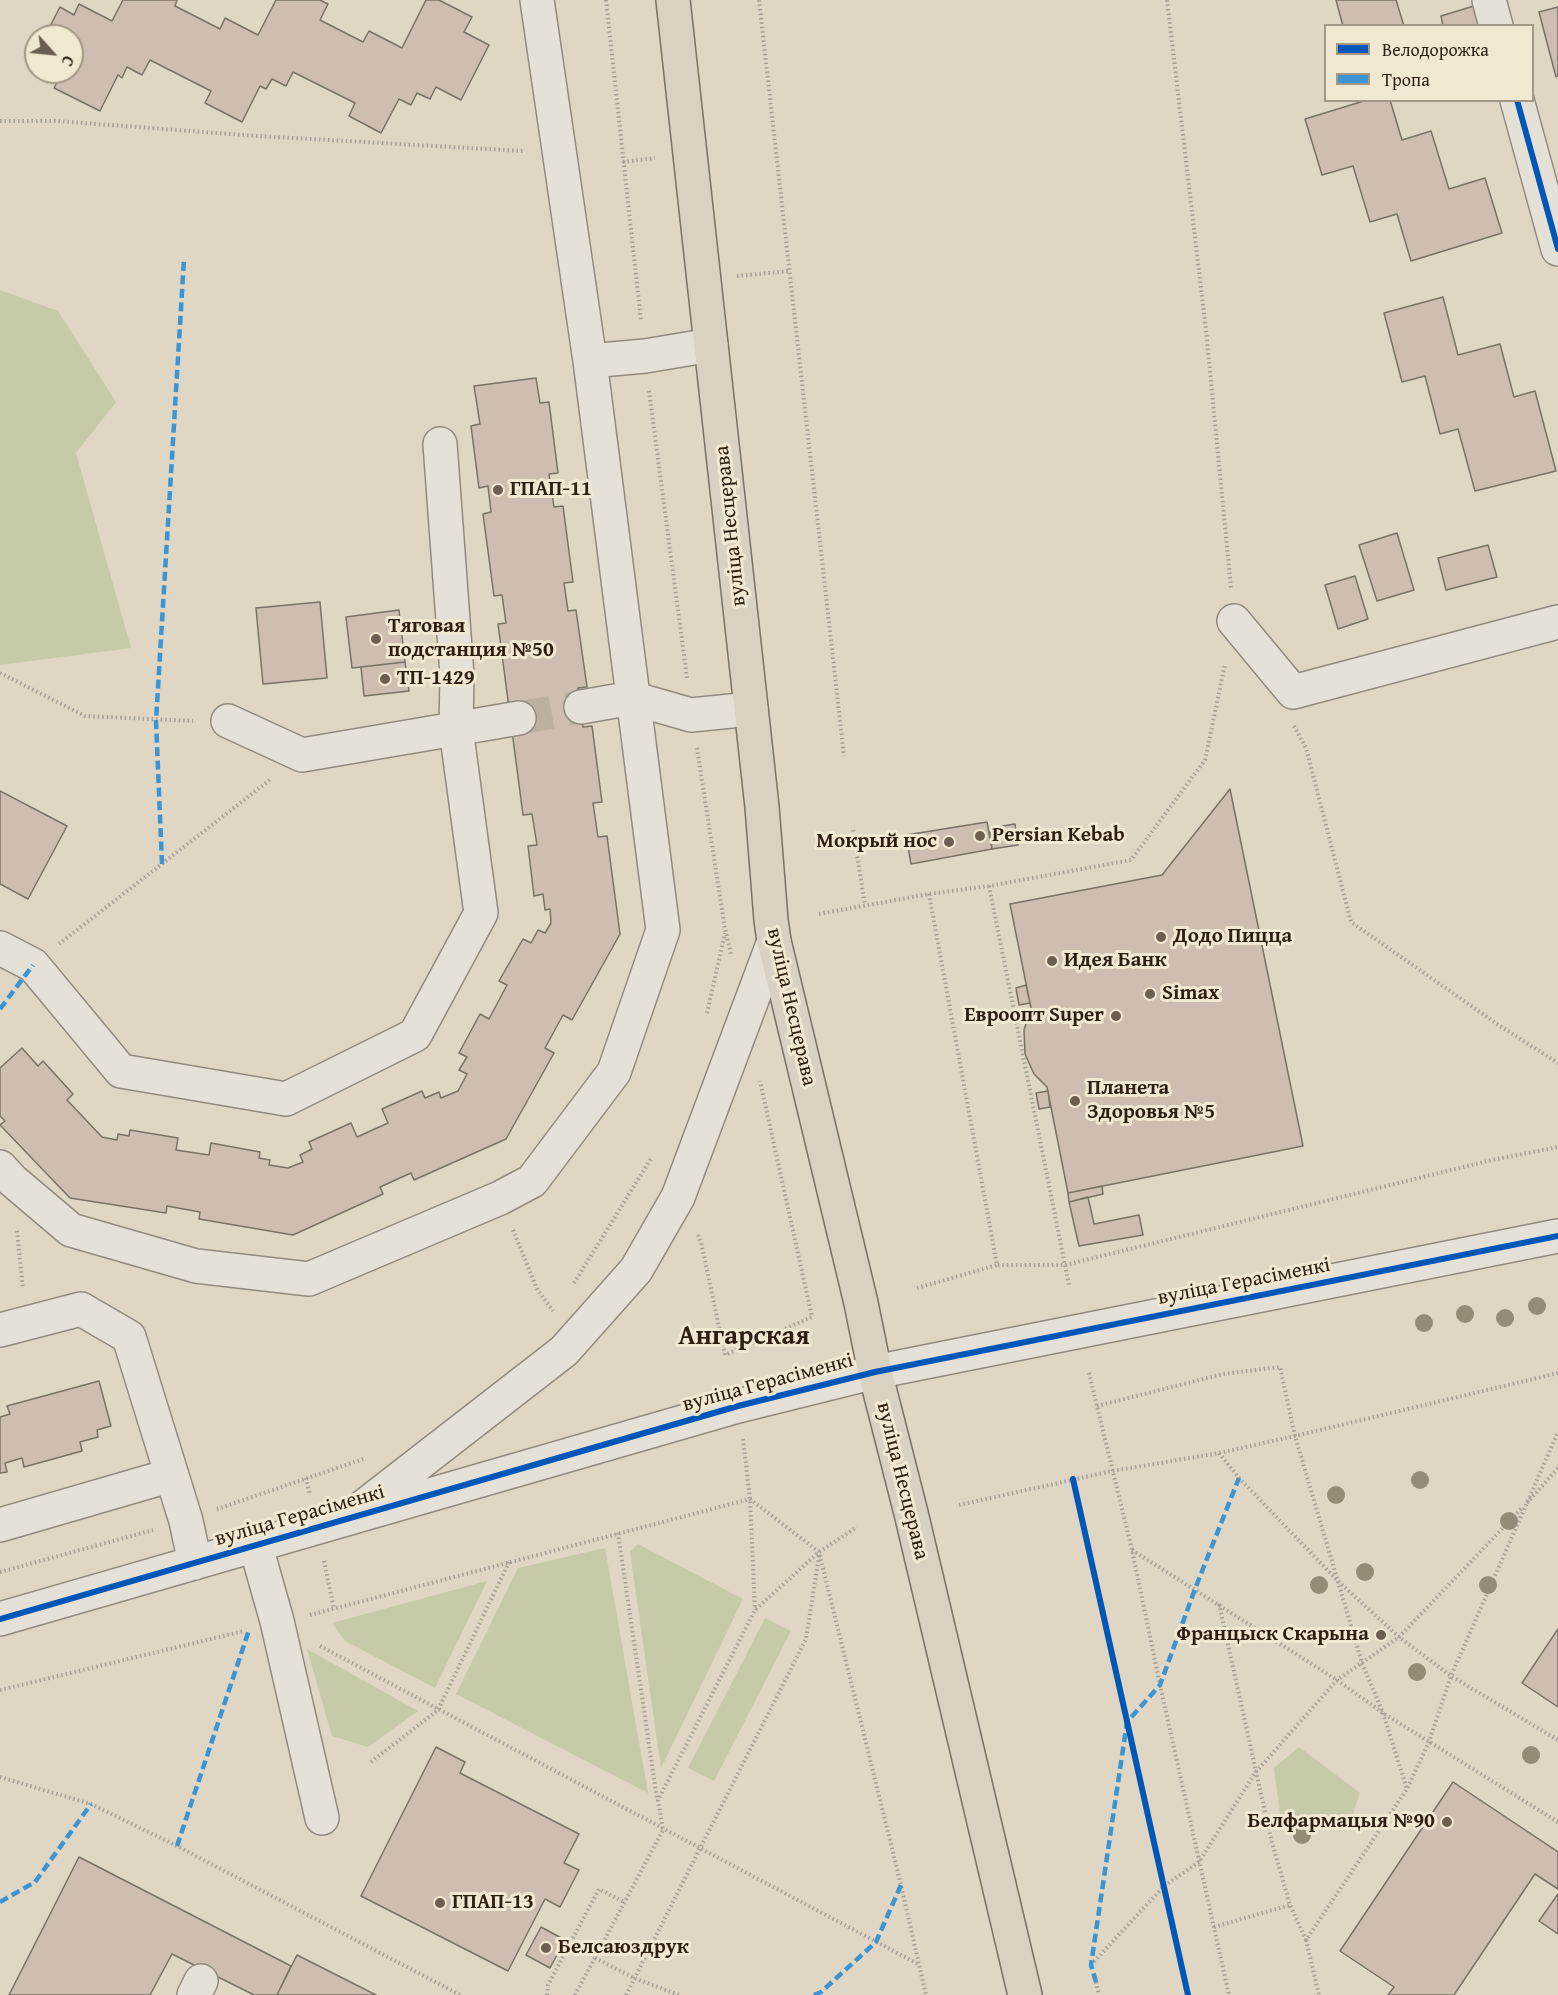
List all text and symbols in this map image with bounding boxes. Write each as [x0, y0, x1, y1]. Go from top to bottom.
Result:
north arrow [24, 24, 84, 84]
legend [1324, 24, 1534, 102]
text: Велодорожка [1382, 36, 1489, 63]
text: С [56, 52, 81, 71]
text: Тропа [1382, 66, 1430, 93]
street label: вуліца Несцерава [710, 444, 752, 608]
place label: ГПАП-11 [510, 477, 592, 503]
marker: ГПАП-11 [491, 483, 505, 497]
place label: Тяговая подстанция №50 [388, 614, 554, 664]
marker: Тяговая подстанция №50 [369, 632, 383, 646]
place label: ТП-1429 [397, 666, 475, 692]
marker: ТП-1429 [378, 672, 392, 686]
place label: Persian Kebab [992, 823, 1125, 849]
place label: Мокрый нос [816, 829, 937, 855]
marker: Persian Kebab [973, 829, 987, 843]
marker: Мокрый нос [942, 835, 956, 849]
place label: Додо Пицца [1173, 924, 1292, 950]
street label: вуліца Несцерава [761, 926, 821, 1088]
marker: Додо Пицца [1154, 930, 1168, 944]
place label: Идея Банк [1064, 948, 1166, 974]
marker: Идея Банк [1045, 954, 1059, 968]
place label: Simax [1162, 981, 1219, 1007]
marker: Simax [1143, 987, 1157, 1001]
place label: Евроопт Super [964, 1003, 1104, 1029]
marker: Евроопт Super [1109, 1009, 1123, 1023]
place label: Планета Здоровья №5 [1087, 1076, 1215, 1126]
marker: Планета Здоровья №5 [1068, 1094, 1082, 1108]
street label: вуліца Герасіменкі [1155, 1253, 1333, 1311]
district label: Ангарская [678, 1321, 810, 1353]
street label: вуліца Герасіменкі [680, 1348, 856, 1418]
street label: вуліца Несцерава [870, 1400, 934, 1562]
street label: вуліца Герасіменкі [212, 1480, 388, 1552]
place label: Францыск Скарына [1177, 1622, 1369, 1648]
marker: Францыск Скарына [1374, 1628, 1388, 1642]
place label: Белфармацыя №90 [1247, 1809, 1435, 1835]
marker: Белфармацыя №90 [1440, 1815, 1454, 1829]
place label: ГПАП-13 [452, 1890, 534, 1916]
marker: ГПАП-13 [433, 1896, 447, 1910]
place label: Белсаюздрук [558, 1935, 689, 1961]
marker: Белсаюздрук [539, 1941, 553, 1955]

